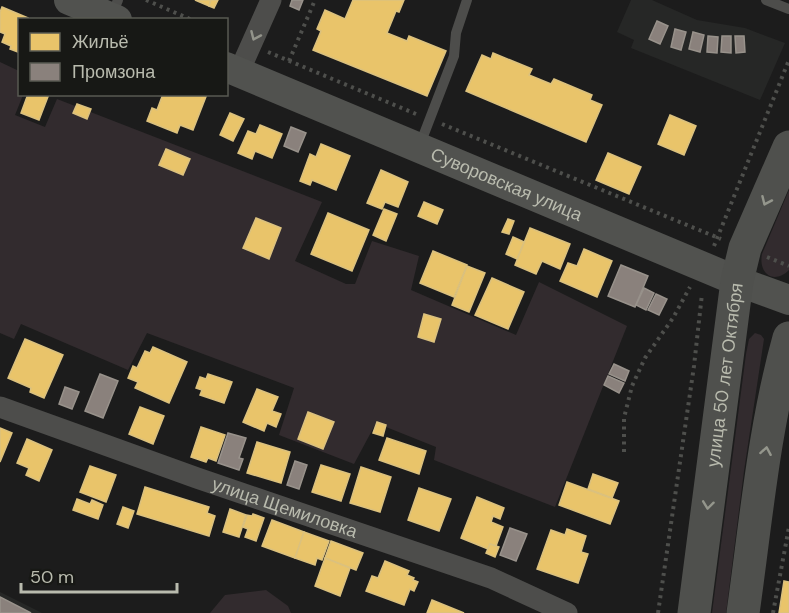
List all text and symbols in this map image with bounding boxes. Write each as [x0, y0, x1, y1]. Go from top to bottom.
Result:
legend [18, 18, 228, 96]
text: Жильё [72, 30, 129, 54]
one-way arrow [250, 30, 262, 41]
text: Промзона [72, 60, 156, 84]
street label: Суворовская улица [427, 142, 587, 227]
one-way arrow [761, 194, 773, 205]
street label: улица 50 лет Октября [701, 282, 749, 468]
one-way arrow [759, 446, 772, 456]
street label: улица Щемиловка [209, 472, 362, 544]
one-way arrow [703, 501, 715, 510]
scale bar [21, 556, 177, 594]
text: 50 m [30, 565, 74, 589]

